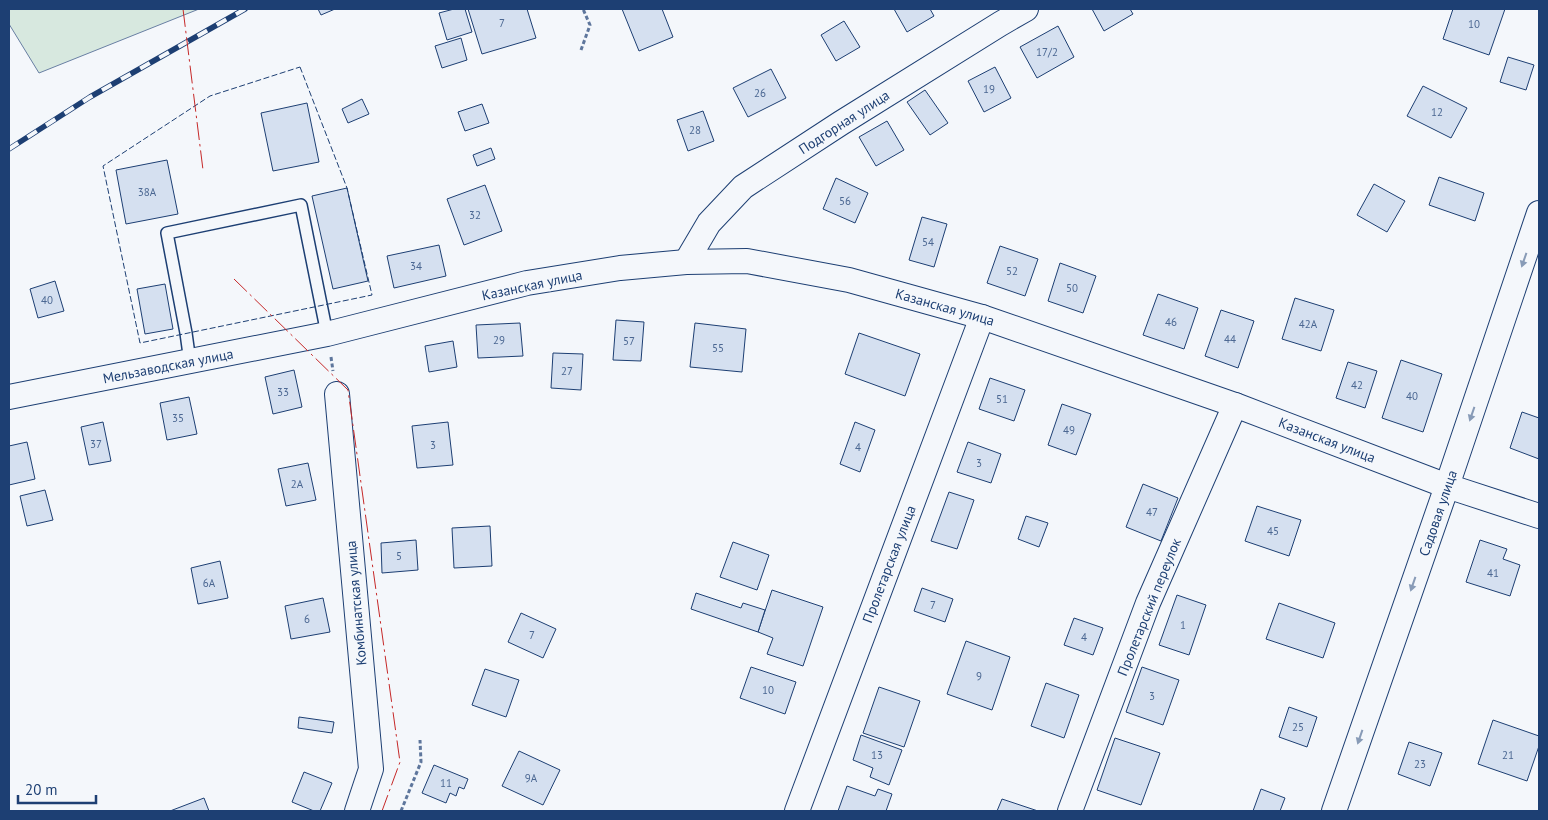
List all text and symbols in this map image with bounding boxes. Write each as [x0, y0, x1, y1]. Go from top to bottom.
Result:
house number: 7 [499, 16, 505, 30]
house number: 10 [1468, 17, 1480, 31]
house number: 17/2 [1036, 45, 1058, 59]
house number: 19 [983, 82, 995, 96]
house number: 26 [754, 86, 766, 100]
street label: Подгорная улица [795, 86, 893, 158]
house number: 12 [1431, 105, 1443, 119]
house number: 28 [689, 123, 701, 137]
house number: 38А [138, 185, 157, 199]
house number: 56 [839, 194, 851, 208]
house number: 32 [469, 208, 481, 222]
house number: 54 [922, 235, 934, 249]
one-way arrow [1519, 252, 1527, 267]
house number: 34 [410, 259, 422, 273]
house number: 52 [1006, 264, 1018, 278]
street label: Казанская улица [480, 266, 584, 304]
house number: 50 [1066, 281, 1078, 295]
street label: Казанская улица [893, 284, 997, 330]
house number: 40 [41, 293, 53, 307]
house number: 46 [1165, 315, 1177, 329]
house number: 42А [1299, 317, 1318, 331]
house number: 44 [1224, 332, 1236, 346]
house number: 29 [493, 333, 505, 347]
house number: 57 [623, 334, 635, 348]
house number: 55 [712, 341, 724, 355]
street label: Мельзаводская улица [101, 345, 235, 387]
house number: 27 [561, 364, 573, 378]
house number: 42 [1351, 378, 1363, 392]
house number: 33 [277, 385, 289, 399]
house number: 40 [1406, 389, 1418, 403]
house number: 51 [996, 392, 1008, 406]
one-way arrow [1467, 406, 1475, 421]
house number: 35 [172, 411, 184, 425]
street label: Казанская улица [1276, 413, 1378, 467]
house number: 49 [1063, 423, 1075, 437]
house number: 37 [90, 437, 102, 451]
house number: 3 [430, 438, 436, 452]
house number: 4 [855, 440, 861, 454]
house number: 3 [976, 456, 982, 470]
street label: Садовая улица [1415, 467, 1461, 558]
house number: 2А [291, 477, 304, 491]
street label: Пролетарская улица [858, 503, 920, 625]
house number: 47 [1146, 505, 1158, 519]
house number: 45 [1267, 524, 1279, 538]
street label: Пролетарский переулок [1113, 535, 1185, 679]
street label: Комбинатская улица [342, 540, 370, 666]
house number: 5 [396, 549, 402, 563]
house number: 41 [1487, 566, 1499, 580]
house number: 6А [203, 576, 216, 590]
one-way arrow [1409, 577, 1417, 592]
house number: 7 [930, 598, 936, 612]
house number: 6 [304, 612, 310, 626]
house number: 1 [1180, 618, 1186, 632]
house number: 7 [529, 628, 535, 642]
house number: 4 [1081, 630, 1087, 644]
house number: 9 [976, 669, 982, 683]
house number: 10 [762, 683, 774, 697]
house number: 3 [1149, 689, 1155, 703]
house number: 25 [1292, 720, 1304, 734]
one-way arrow [1356, 730, 1363, 745]
house number: 13 [871, 748, 883, 762]
house number: 21 [1502, 748, 1514, 762]
house number: 23 [1414, 757, 1426, 771]
house number: 9А [525, 771, 538, 785]
scale bar [18, 772, 95, 804]
house number: 11 [440, 776, 452, 790]
text: 20 m [25, 780, 58, 799]

